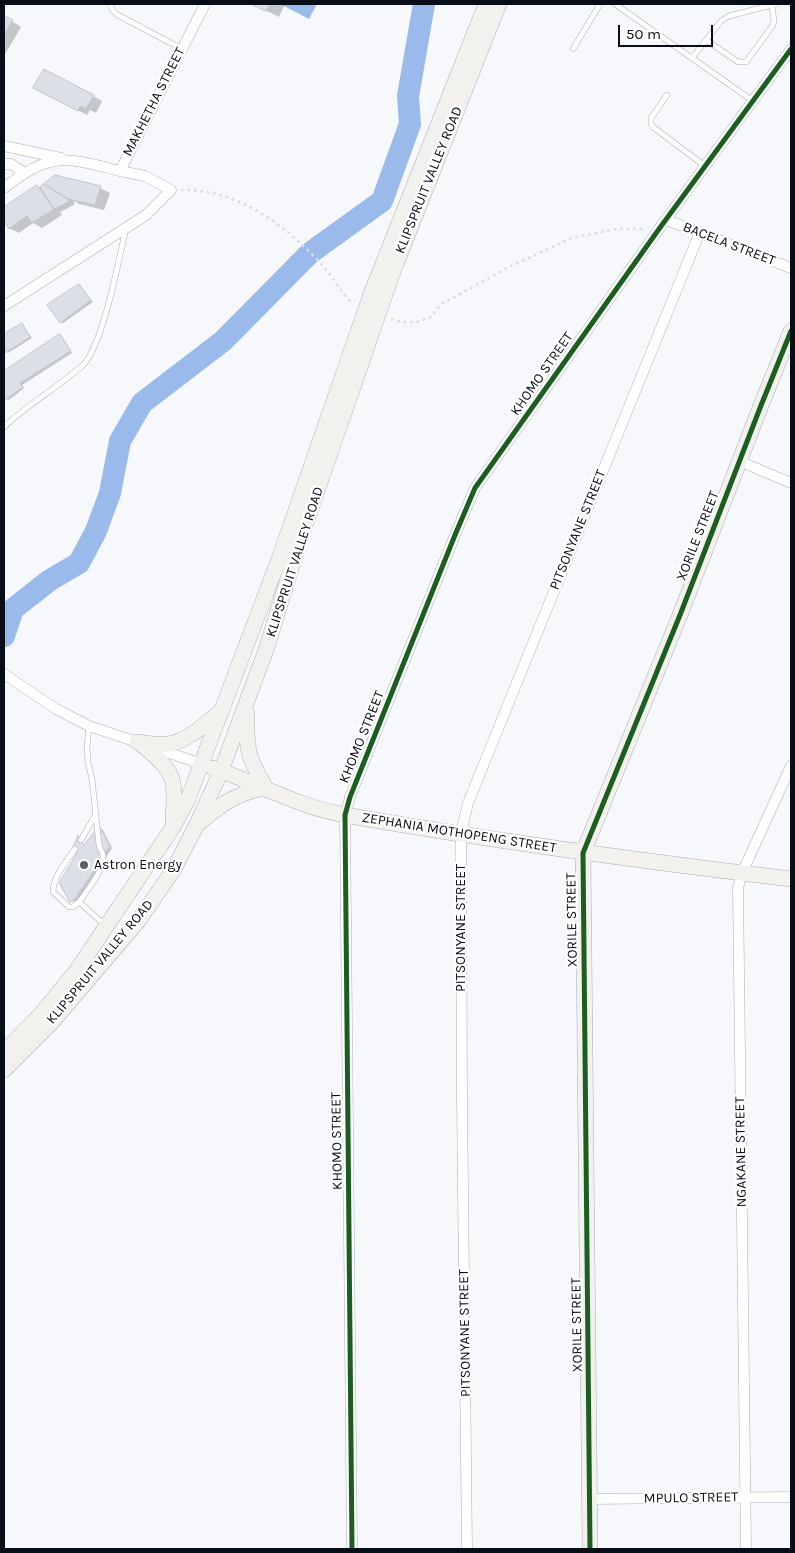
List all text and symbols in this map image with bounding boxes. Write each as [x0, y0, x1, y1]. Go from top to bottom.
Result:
scale bar [620, 15, 715, 47]
text: 50 m [626, 25, 661, 43]
street label: MAKHETHA STREET [119, 45, 189, 159]
street label: KLIPSPRUIT VALLEY ROAD [392, 104, 466, 256]
street label: BACELA STREET [680, 219, 778, 269]
street label: KHOMO STREET [507, 329, 577, 419]
street label: PITSONYANE STREET [546, 467, 610, 593]
street label: KLIPSPRUIT VALLEY ROAD [263, 485, 327, 639]
street label: XORILE STREET [673, 489, 723, 583]
street label: KHOMO STREET [336, 688, 388, 786]
street label: ZEPHANIA MOTHOPENG STREET [361, 809, 557, 857]
place label: Astron Energy [94, 857, 182, 873]
marker: Astron Energy [78, 859, 90, 871]
street label: PITSONYANE STREET [453, 864, 469, 992]
street label: XORILE STREET [563, 872, 581, 968]
street label: KLIPSPRUIT VALLEY ROAD [43, 896, 157, 1028]
street label: KHOMO STREET [328, 1092, 346, 1190]
street label: NGAKANE STREET [732, 1096, 750, 1208]
street label: PITSONYANE STREET [455, 1269, 475, 1397]
street label: XORILE STREET [568, 1277, 586, 1373]
street label: MPULO STREET [644, 1489, 738, 1507]

